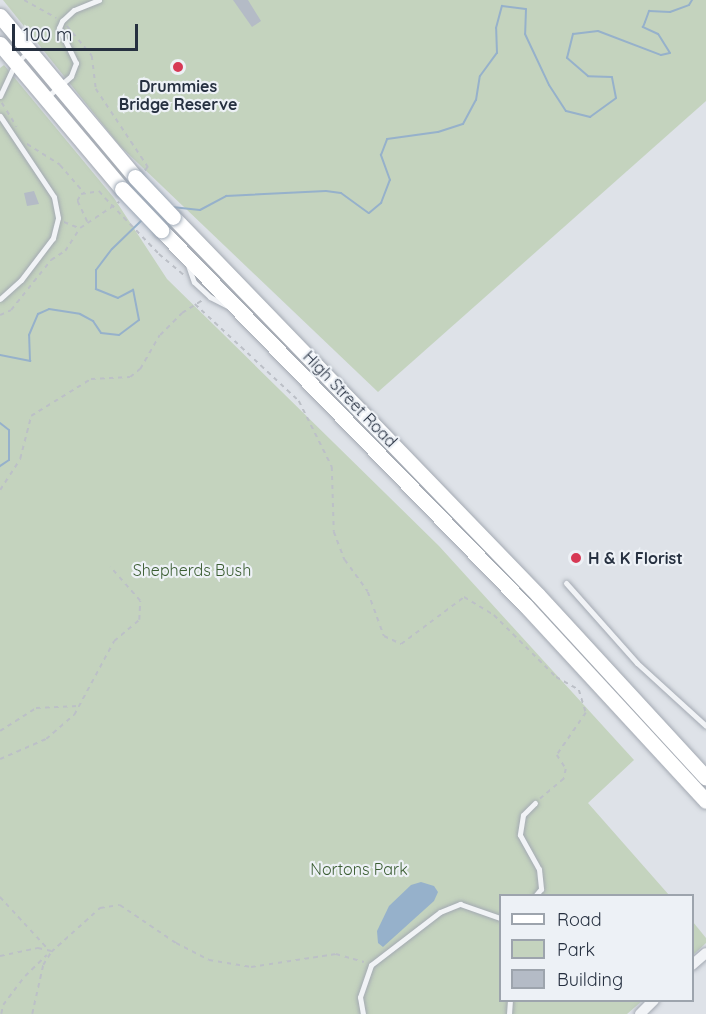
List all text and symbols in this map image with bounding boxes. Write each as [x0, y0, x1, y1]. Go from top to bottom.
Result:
scale bar [15, 12, 141, 50]
text: 100 m [23, 23, 72, 46]
marker: Drummies Bridge Reserve [171, 60, 185, 74]
place label: Drummies Bridge Reserve [119, 76, 237, 114]
street label: High Street Road [299, 347, 401, 451]
place label: H & K Florist [588, 548, 683, 568]
marker: H & K Florist [569, 551, 583, 565]
park label: Shepherds Bush [133, 560, 251, 580]
park label: Nortons Park [310, 859, 408, 879]
legend [499, 894, 694, 1002]
text: Road [557, 908, 602, 931]
text: Park [557, 938, 595, 961]
text: Building [557, 968, 623, 991]

